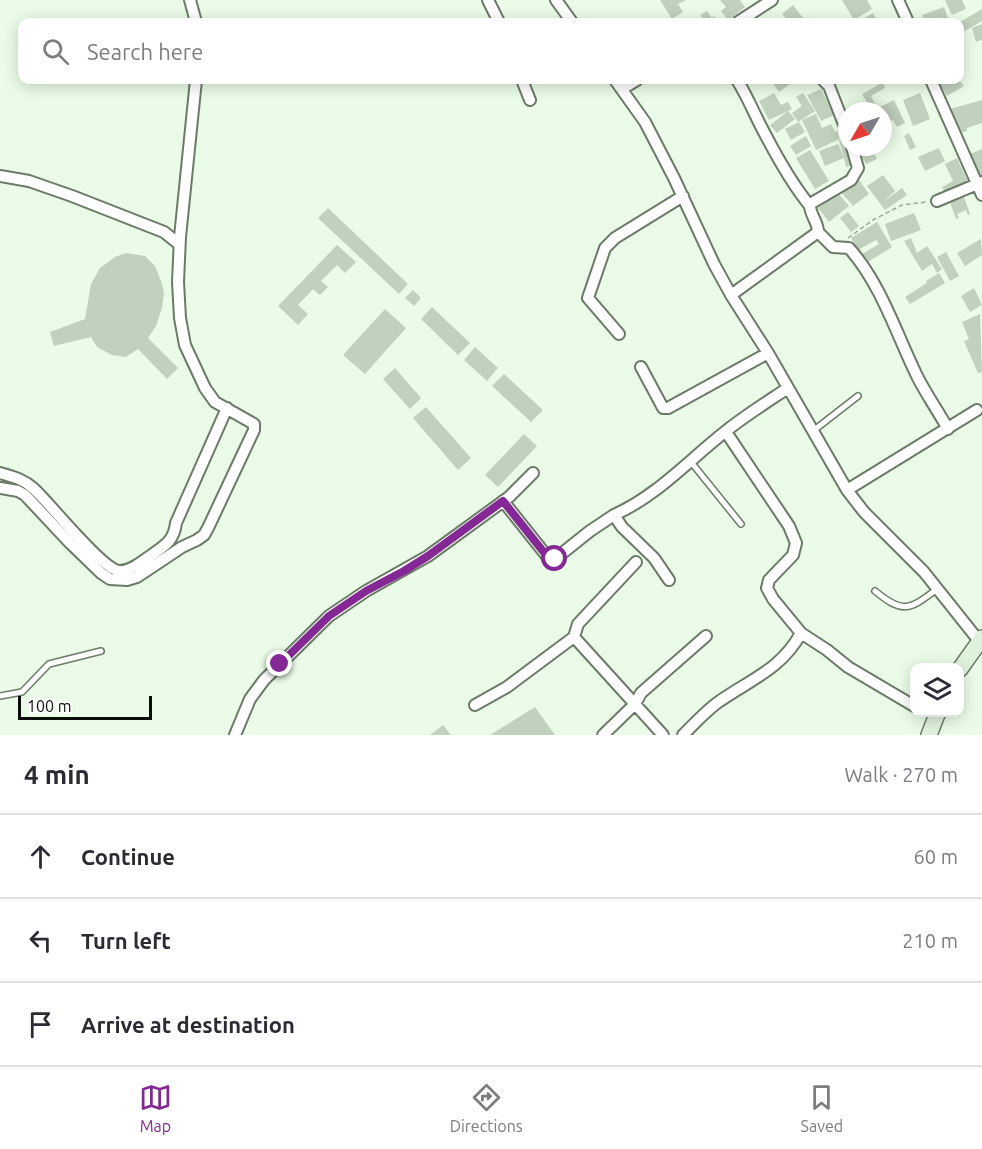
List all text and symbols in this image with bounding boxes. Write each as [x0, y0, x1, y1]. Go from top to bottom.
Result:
search box [18, 18, 964, 84]
icon: search [39, 35, 72, 68]
text: Search here [87, 39, 203, 64]
north arrow [838, 102, 892, 156]
route start [541, 545, 567, 571]
route end [266, 650, 292, 676]
map controls [910, 663, 964, 717]
button: layers [910, 663, 964, 717]
scale bar [18, 693, 152, 720]
text: 100 m [27, 697, 72, 715]
text: 4 min [24, 760, 90, 789]
text: Walk · 270 m [845, 763, 958, 786]
icon: ahead [24, 840, 57, 873]
text: Continue [81, 844, 175, 869]
text: 60 m [914, 845, 958, 868]
icon: left [24, 924, 57, 957]
text: Turn left [81, 928, 171, 953]
text: 210 m [902, 929, 958, 952]
icon: arrive [24, 1008, 57, 1041]
text: Arrive at destination [81, 1012, 295, 1037]
tab: Map [139, 1081, 172, 1135]
tab: Directions [450, 1081, 523, 1135]
tab: Saved [801, 1081, 843, 1135]

